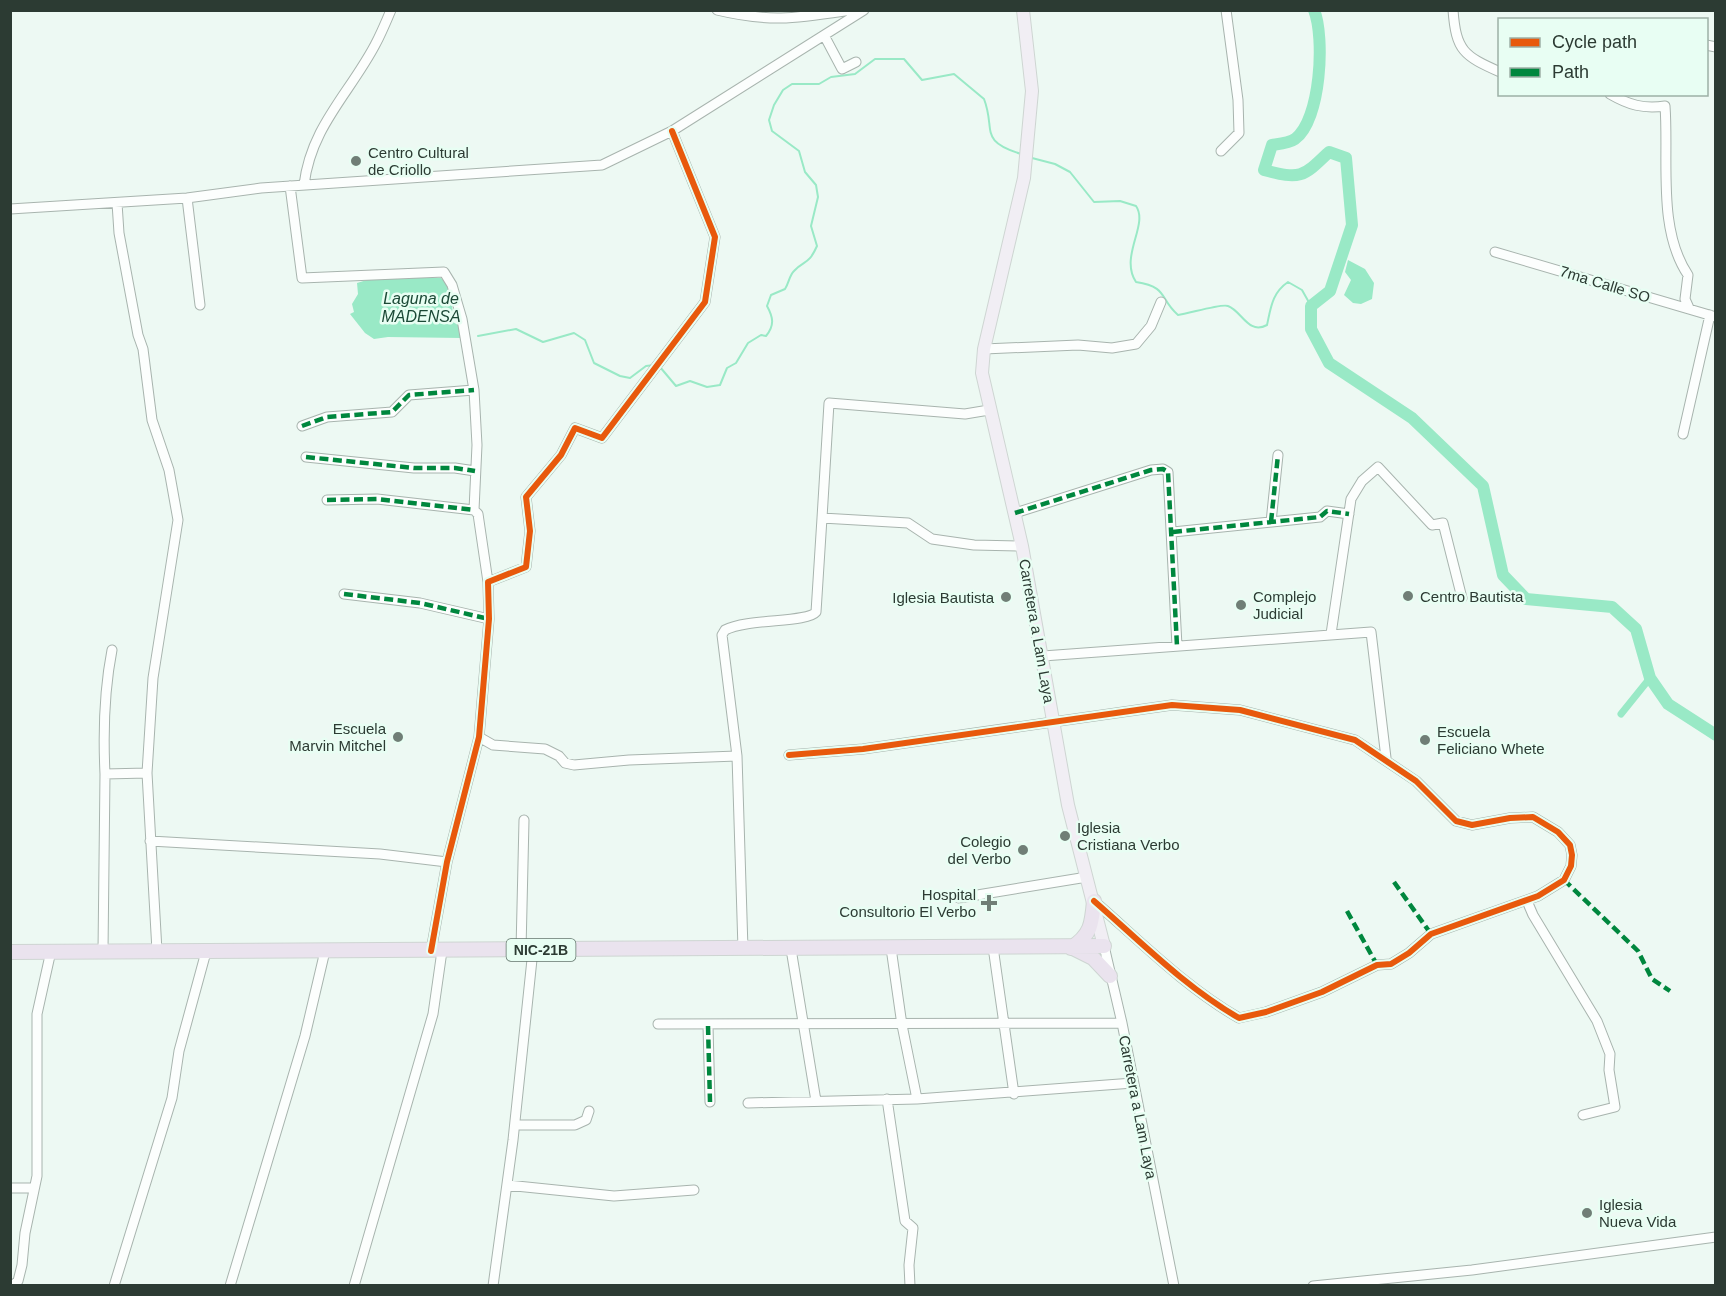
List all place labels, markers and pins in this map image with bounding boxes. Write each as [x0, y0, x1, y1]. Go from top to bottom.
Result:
place label: Centro Cultural de Criollo [368, 144, 469, 178]
marker: Centro Cultural de Criollo [349, 154, 363, 168]
place label: Complejo Judicial [1253, 588, 1316, 622]
place label: Centro Bautista [1420, 588, 1524, 605]
place label: Iglesia Bautista [892, 589, 995, 606]
marker: Centro Bautista [1401, 589, 1415, 603]
marker: Iglesia Bautista [999, 590, 1013, 604]
marker: Complejo Judicial [1234, 598, 1248, 612]
place label: Escuela Marvin Mitchel [289, 720, 387, 754]
place label: Escuela Feliciano Whete [1437, 723, 1545, 757]
marker: Escuela Marvin Mitchel [391, 730, 405, 744]
marker: Escuela Feliciano Whete [1418, 733, 1432, 747]
place label: Iglesia Cristiana Verbo [1077, 819, 1180, 853]
marker: Iglesia Cristiana Verbo [1058, 829, 1072, 843]
place label: Colegio del Verbo [948, 833, 1011, 867]
marker: Colegio del Verbo [1016, 843, 1030, 857]
place label: Hospital Consultorio El Verbo [839, 886, 976, 920]
marker: Hospital Consultorio El Verbo [980, 894, 998, 912]
place label: Iglesia Nueva Vida [1599, 1196, 1677, 1230]
marker: Iglesia Nueva Vida [1580, 1206, 1594, 1220]

